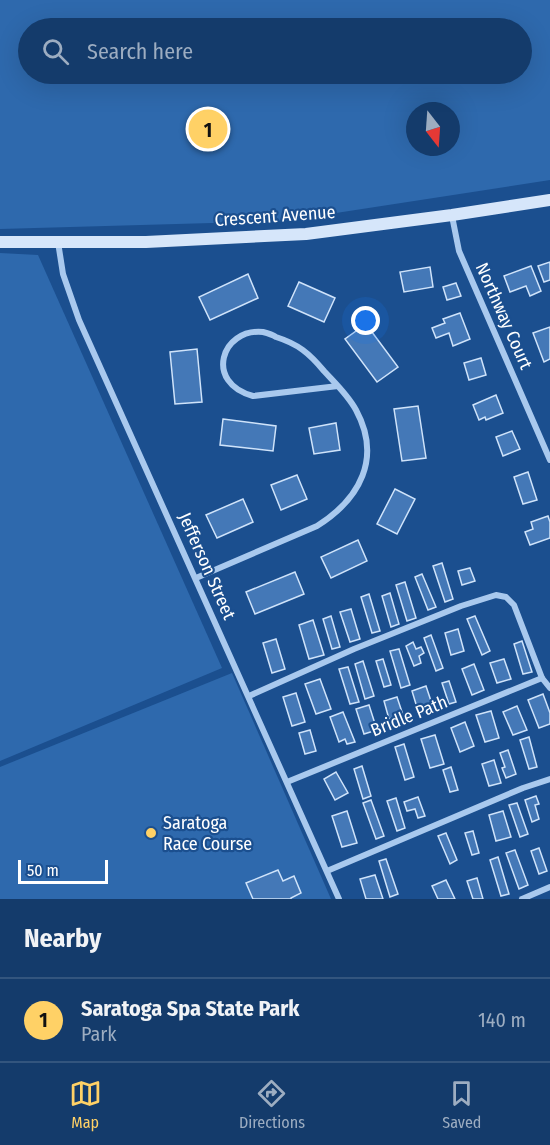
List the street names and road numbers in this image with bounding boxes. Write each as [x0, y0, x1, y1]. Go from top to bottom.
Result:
street label: Crescent Avenue [214, 201, 336, 231]
street label: Northway Court [471, 259, 537, 373]
street label: Jefferson Street [174, 509, 240, 623]
street label: Bridle Path [367, 691, 451, 741]

